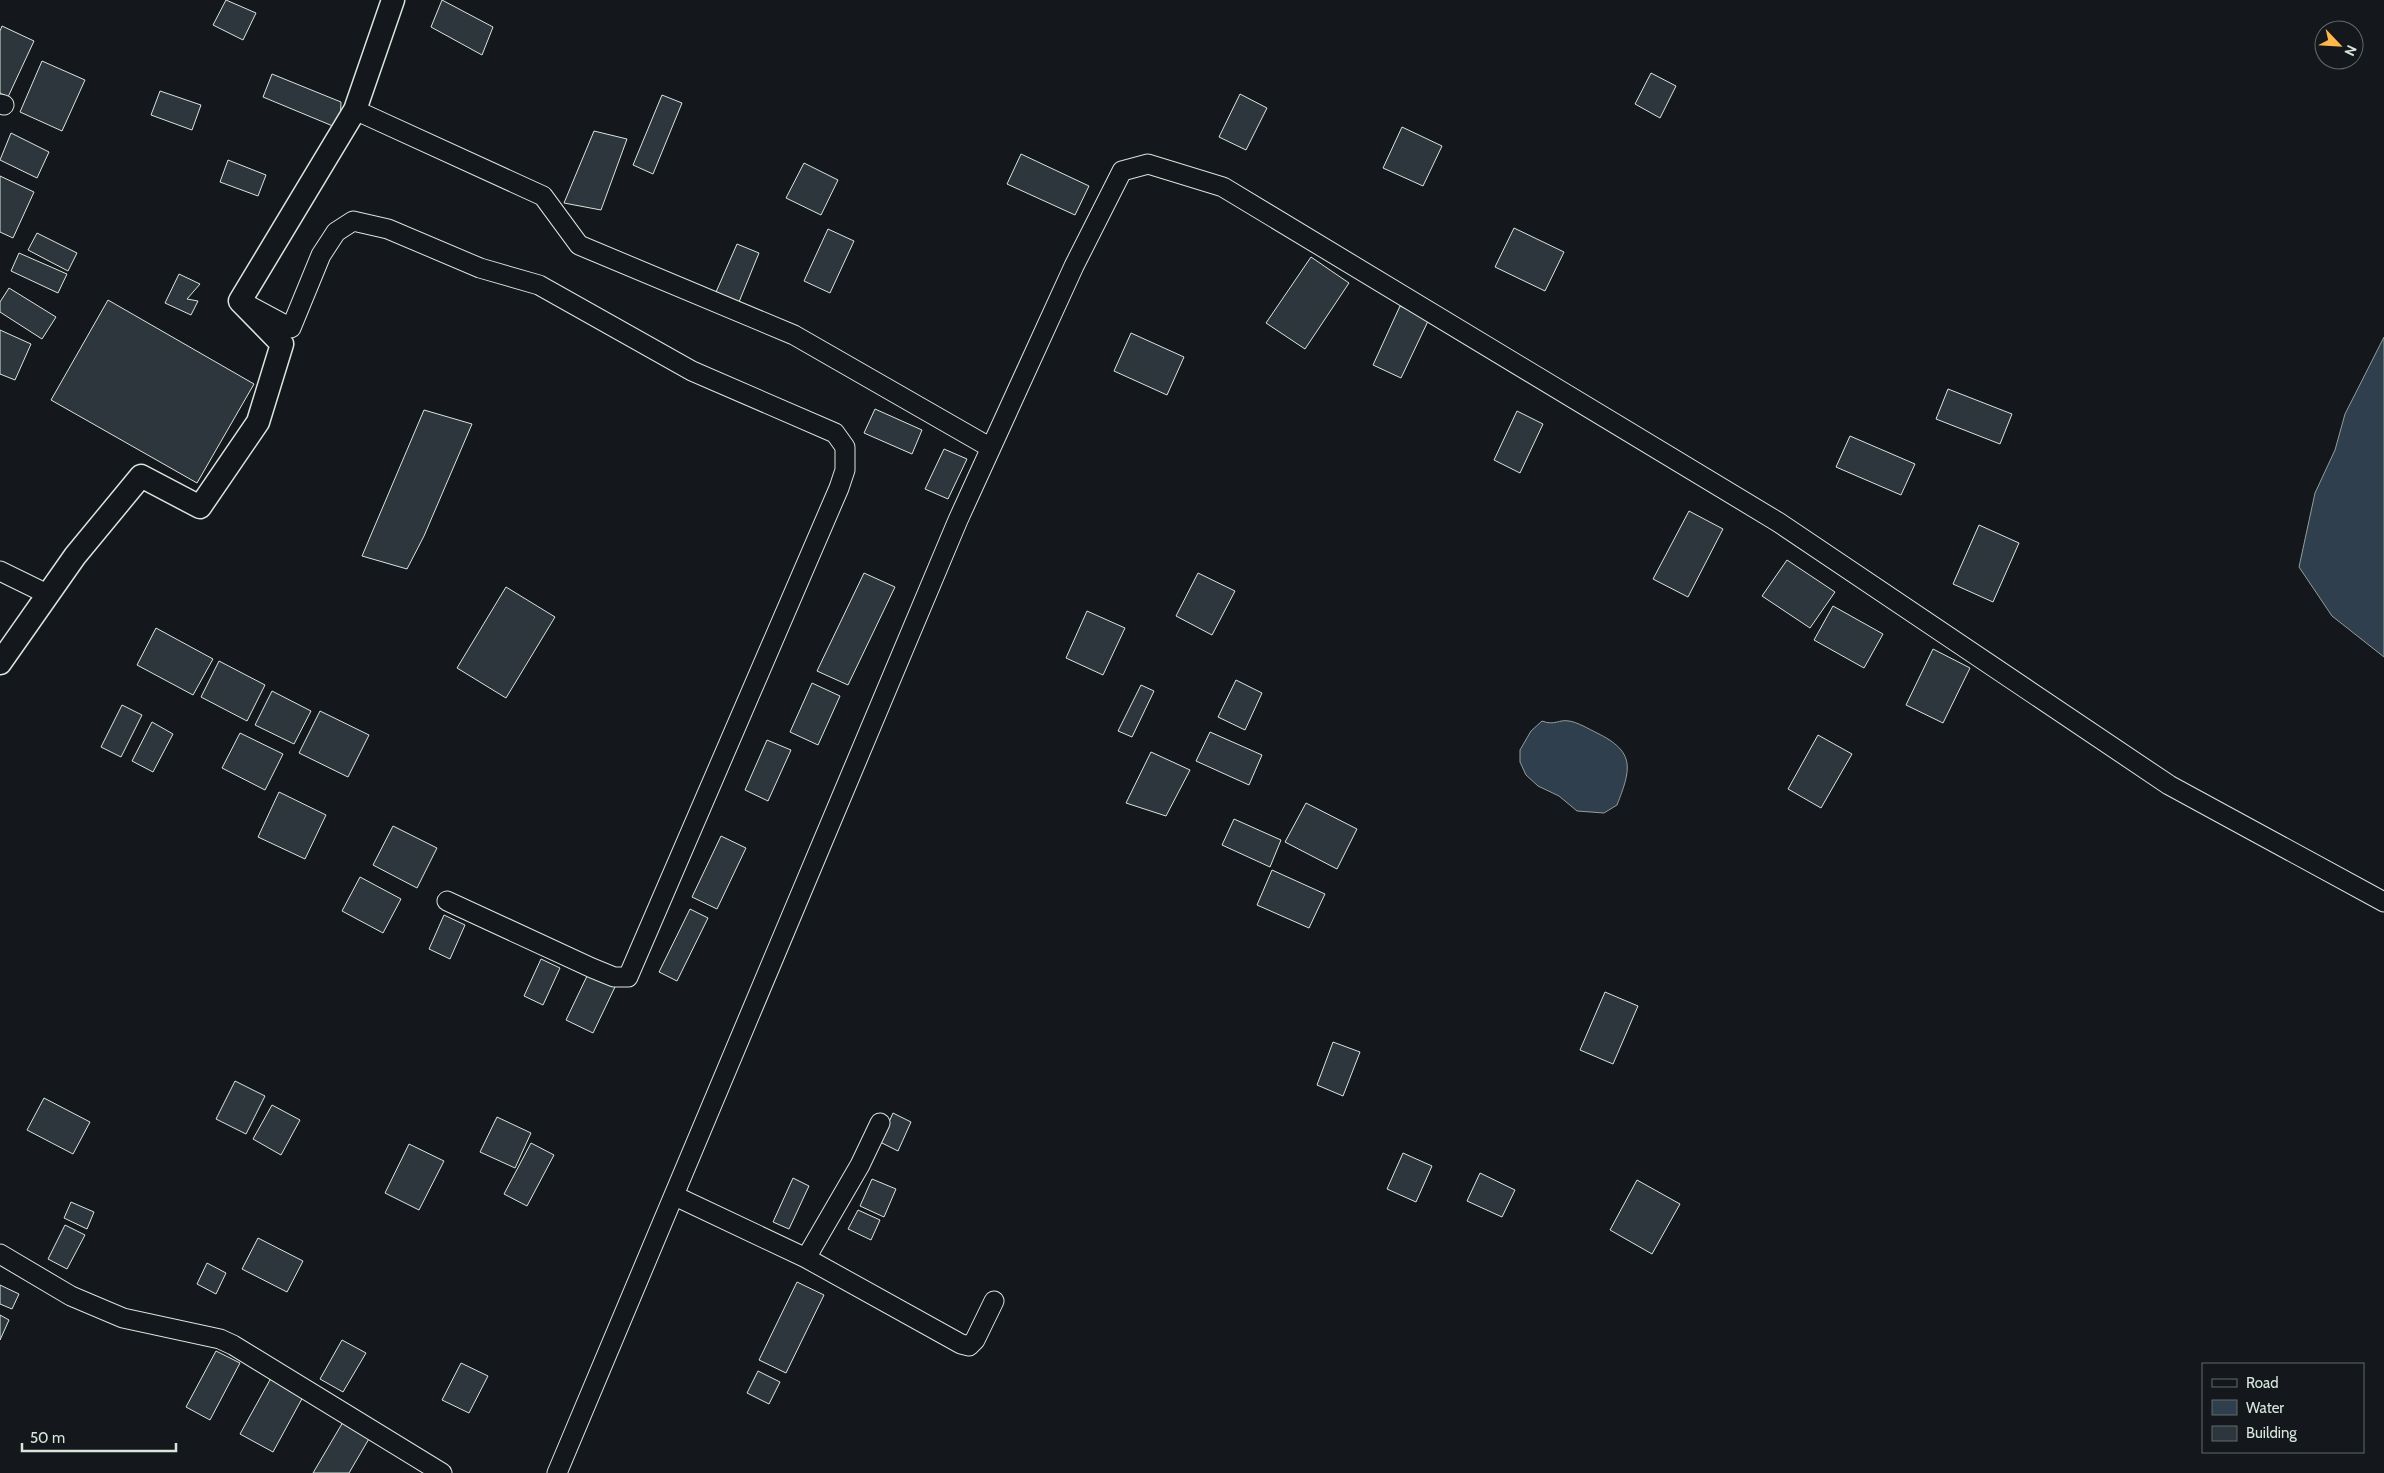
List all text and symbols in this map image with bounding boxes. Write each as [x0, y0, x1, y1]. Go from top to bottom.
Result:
north arrow [2314, 20, 2364, 70]
text: N [2341, 42, 2361, 59]
legend [2202, 1363, 2364, 1453]
text: Road [2246, 1374, 2279, 1392]
text: Water [2246, 1399, 2284, 1417]
scale bar [22, 1420, 176, 1452]
text: Building [2246, 1424, 2297, 1442]
text: 50 m [30, 1429, 65, 1447]

